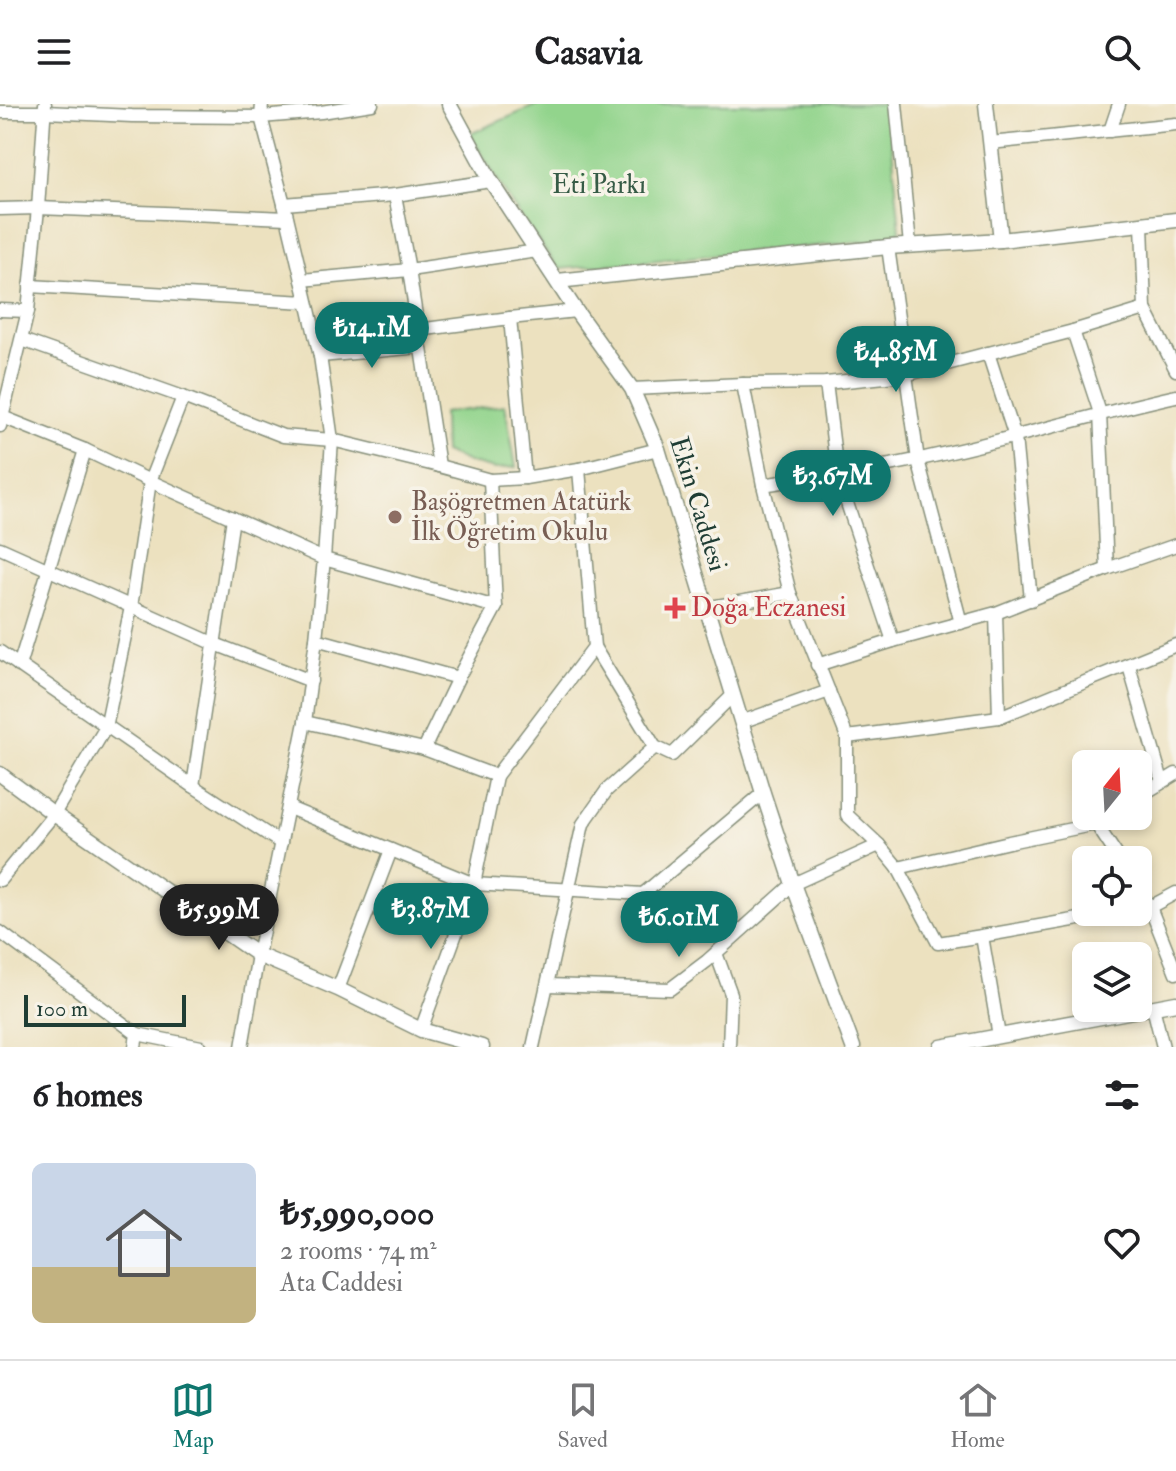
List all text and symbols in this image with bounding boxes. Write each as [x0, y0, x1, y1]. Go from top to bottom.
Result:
icon: menu [32, 30, 76, 74]
text: Casavia [534, 30, 642, 75]
icon: search [1100, 30, 1144, 74]
park label: Eti Parkı [552, 169, 646, 201]
pin: ₺14.1M [307, 302, 437, 370]
text: ₺14.1M [333, 312, 411, 344]
pin: ₺4.85M [831, 326, 961, 394]
text: ₺4.85M [854, 336, 938, 368]
street label: Ekin Caddesi [662, 433, 734, 575]
pin: ₺3.67M [768, 450, 898, 518]
text: ₺3.67M [793, 460, 873, 492]
place label: Başögretmen Atatürk İlk Öğretim Okulu [411, 486, 632, 548]
marker: Başögretmen Atatürk İlk Öğretim Okulu [386, 508, 404, 526]
place label: Doğa Eczanesi [691, 592, 846, 624]
marker: Doğa Eczanesi [666, 599, 684, 617]
north arrow [1072, 750, 1152, 830]
map controls [1072, 750, 1152, 1022]
button: locate [1072, 846, 1152, 926]
pin: ₺3.87M [366, 883, 496, 951]
pin: ₺5.99M [154, 884, 284, 952]
pin: ₺6.01M [614, 891, 744, 959]
text: ₺3.87M [391, 893, 471, 925]
text: ₺5.99M [178, 894, 260, 926]
text: ₺6.01M [639, 901, 719, 933]
button: layers [1072, 942, 1152, 1022]
scale bar [24, 991, 186, 1027]
text: 100 m [36, 995, 88, 1023]
icon: filters [1100, 1073, 1144, 1117]
text: 6 homes [32, 1074, 143, 1117]
text: ₺5,990,000 [280, 1192, 435, 1235]
icon: home [96, 1195, 192, 1291]
icon: heart [1100, 1221, 1144, 1265]
text: 2 rooms · 74 m² [280, 1235, 437, 1267]
text: Ata Caddesi [280, 1267, 403, 1299]
tab: Map [171, 1378, 215, 1454]
tab: Saved [558, 1378, 608, 1454]
tab: Home [950, 1378, 1005, 1454]

